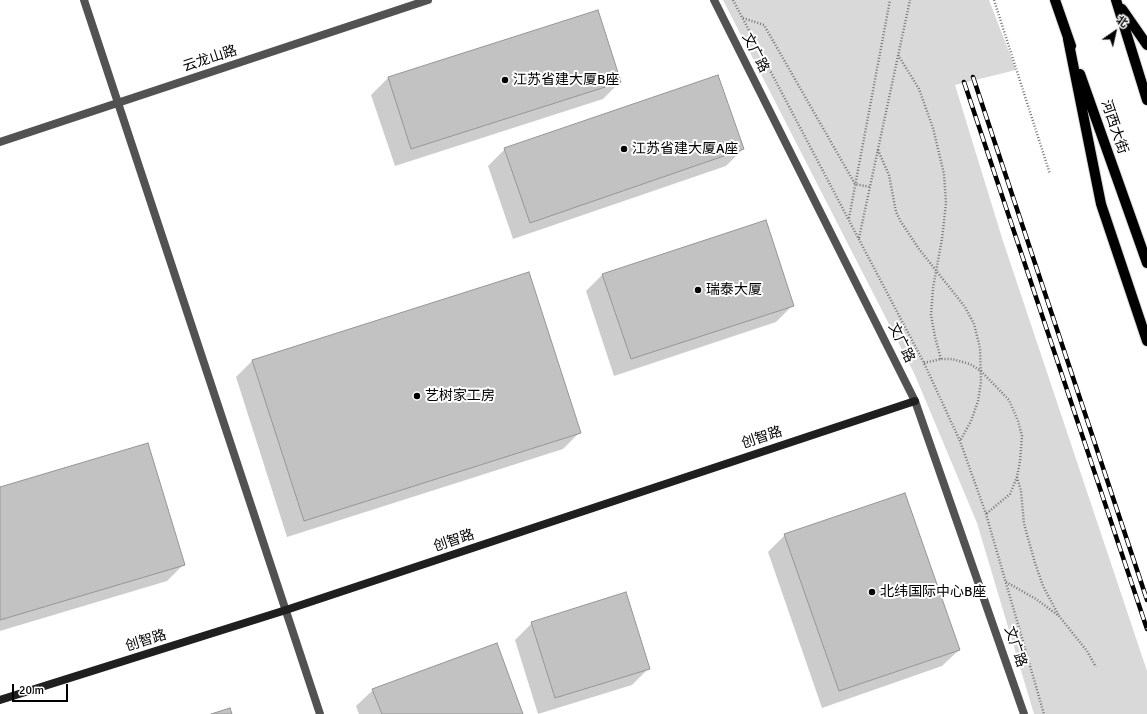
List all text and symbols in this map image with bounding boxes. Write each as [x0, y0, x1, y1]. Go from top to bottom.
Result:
north arrow [1095, 12, 1135, 52]
text: 北 [1114, 13, 1130, 30]
street label: 文广路 [738, 30, 772, 76]
street label: 云龙山路 [181, 42, 239, 76]
place label: 江苏省建大厦B座 [513, 72, 619, 88]
marker: 江苏省建大厦B座 [500, 75, 510, 85]
street label: 河西大街 [1097, 98, 1131, 156]
place label: 江苏省建大厦A座 [632, 141, 739, 157]
marker: 江苏省建大厦A座 [619, 144, 629, 154]
place label: 瑞泰大厦 [706, 282, 762, 298]
marker: 瑞泰大厦 [693, 285, 703, 295]
street label: 文广路 [884, 320, 918, 366]
place label: 艺树家工房 [425, 388, 495, 404]
marker: 艺树家工房 [412, 391, 422, 401]
street label: 创智路 [739, 424, 785, 452]
street label: 创智路 [431, 527, 477, 555]
place label: 北纬国际中心B座 [880, 584, 986, 600]
marker: 北纬国际中心B座 [867, 587, 877, 597]
street label: 文广路 [1000, 624, 1030, 670]
street label: 创智路 [123, 627, 169, 655]
scale bar [14, 676, 70, 702]
text: 20 m [19, 683, 44, 698]

